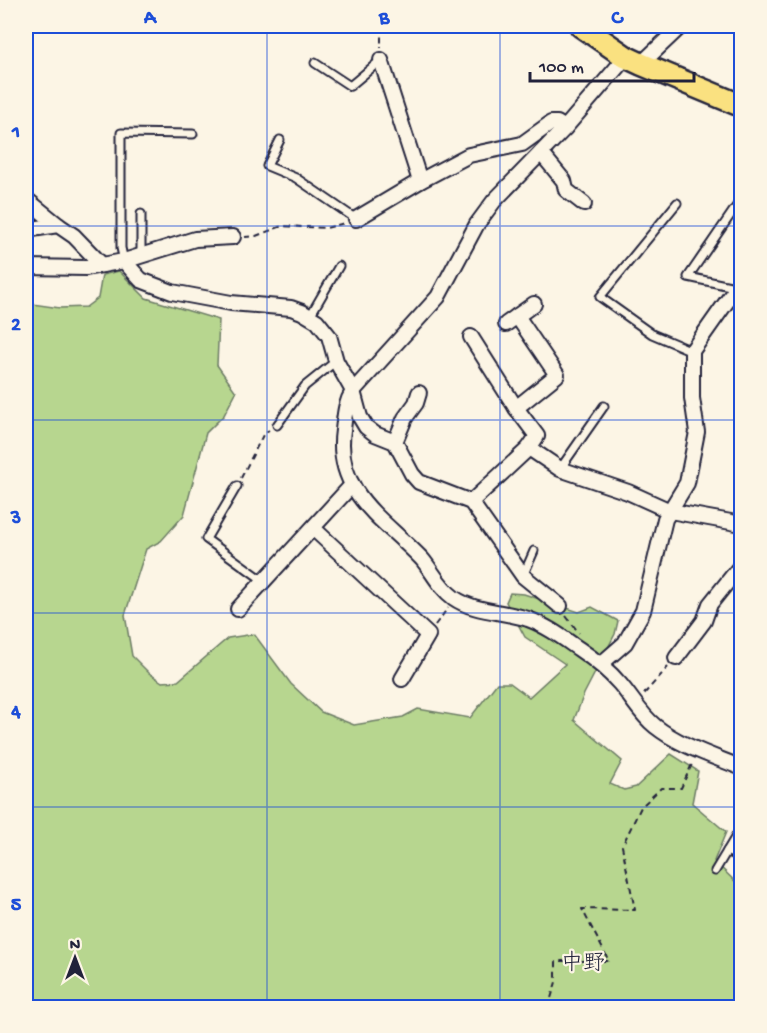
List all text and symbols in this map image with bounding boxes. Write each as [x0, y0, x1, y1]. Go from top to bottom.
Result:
text: A [143, 8, 158, 31]
text: B [378, 8, 390, 31]
text: C [611, 8, 625, 31]
scale bar [530, 45, 694, 83]
text: 100 m [538, 58, 584, 79]
text: 1 [11, 122, 20, 145]
text: 2 [11, 315, 21, 338]
text: 3 [10, 508, 21, 531]
text: 4 [10, 702, 21, 725]
text: 5 [11, 895, 22, 918]
north arrow [45, 928, 105, 988]
text: N [70, 937, 81, 956]
district label: 中野 [561, 950, 605, 978]

